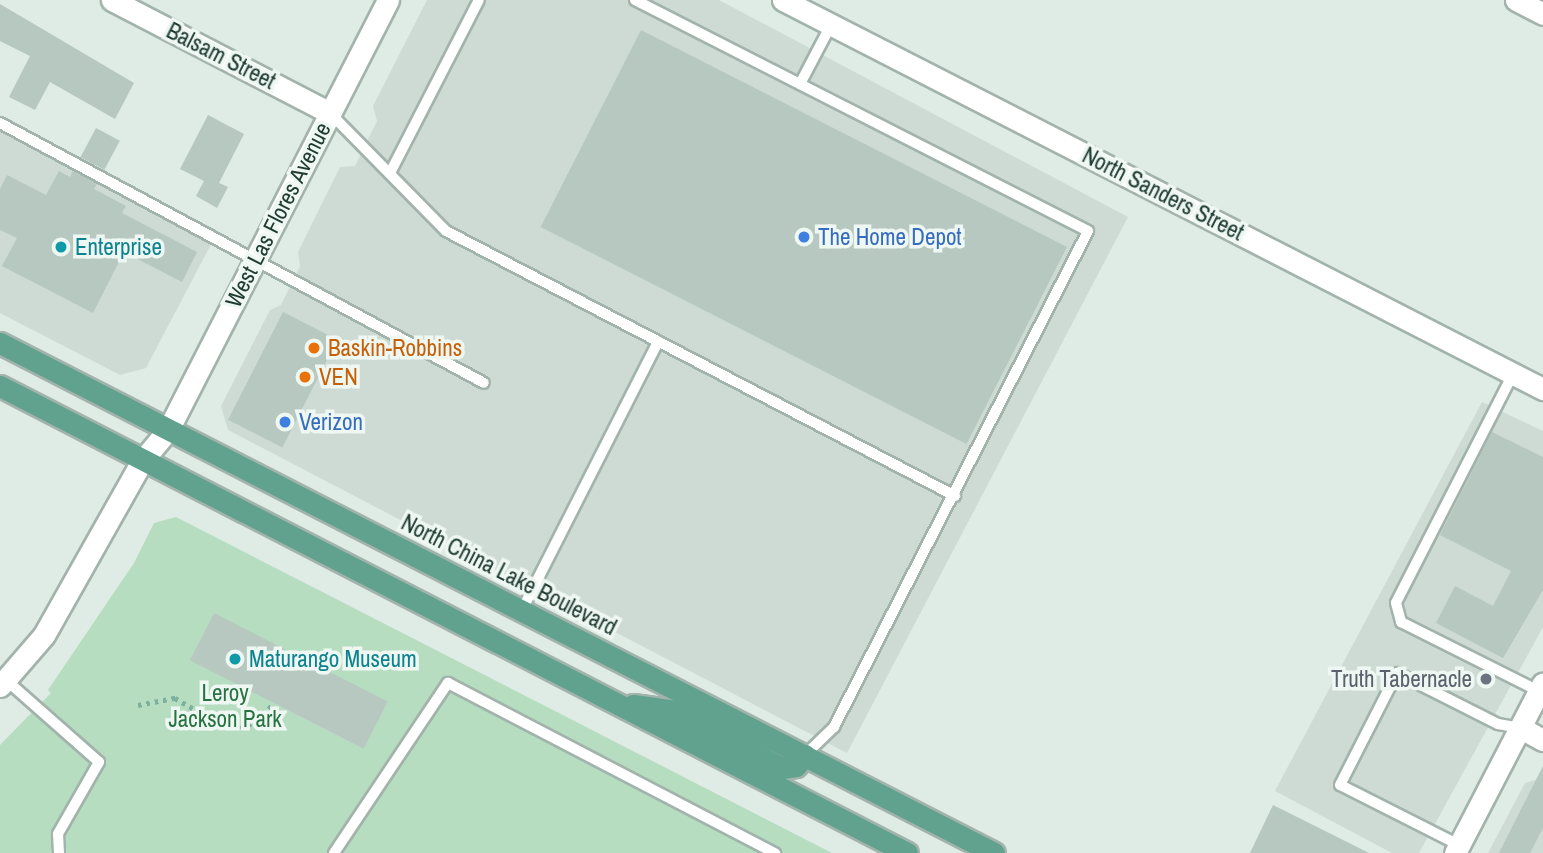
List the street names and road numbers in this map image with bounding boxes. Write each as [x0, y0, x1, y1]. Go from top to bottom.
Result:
street label: Balsam Street [162, 17, 280, 95]
street label: West Las Flores Avenue [219, 117, 337, 313]
street label: North Sanders Street [1078, 141, 1248, 247]
street label: North China Lake Boulevard [397, 509, 621, 641]

